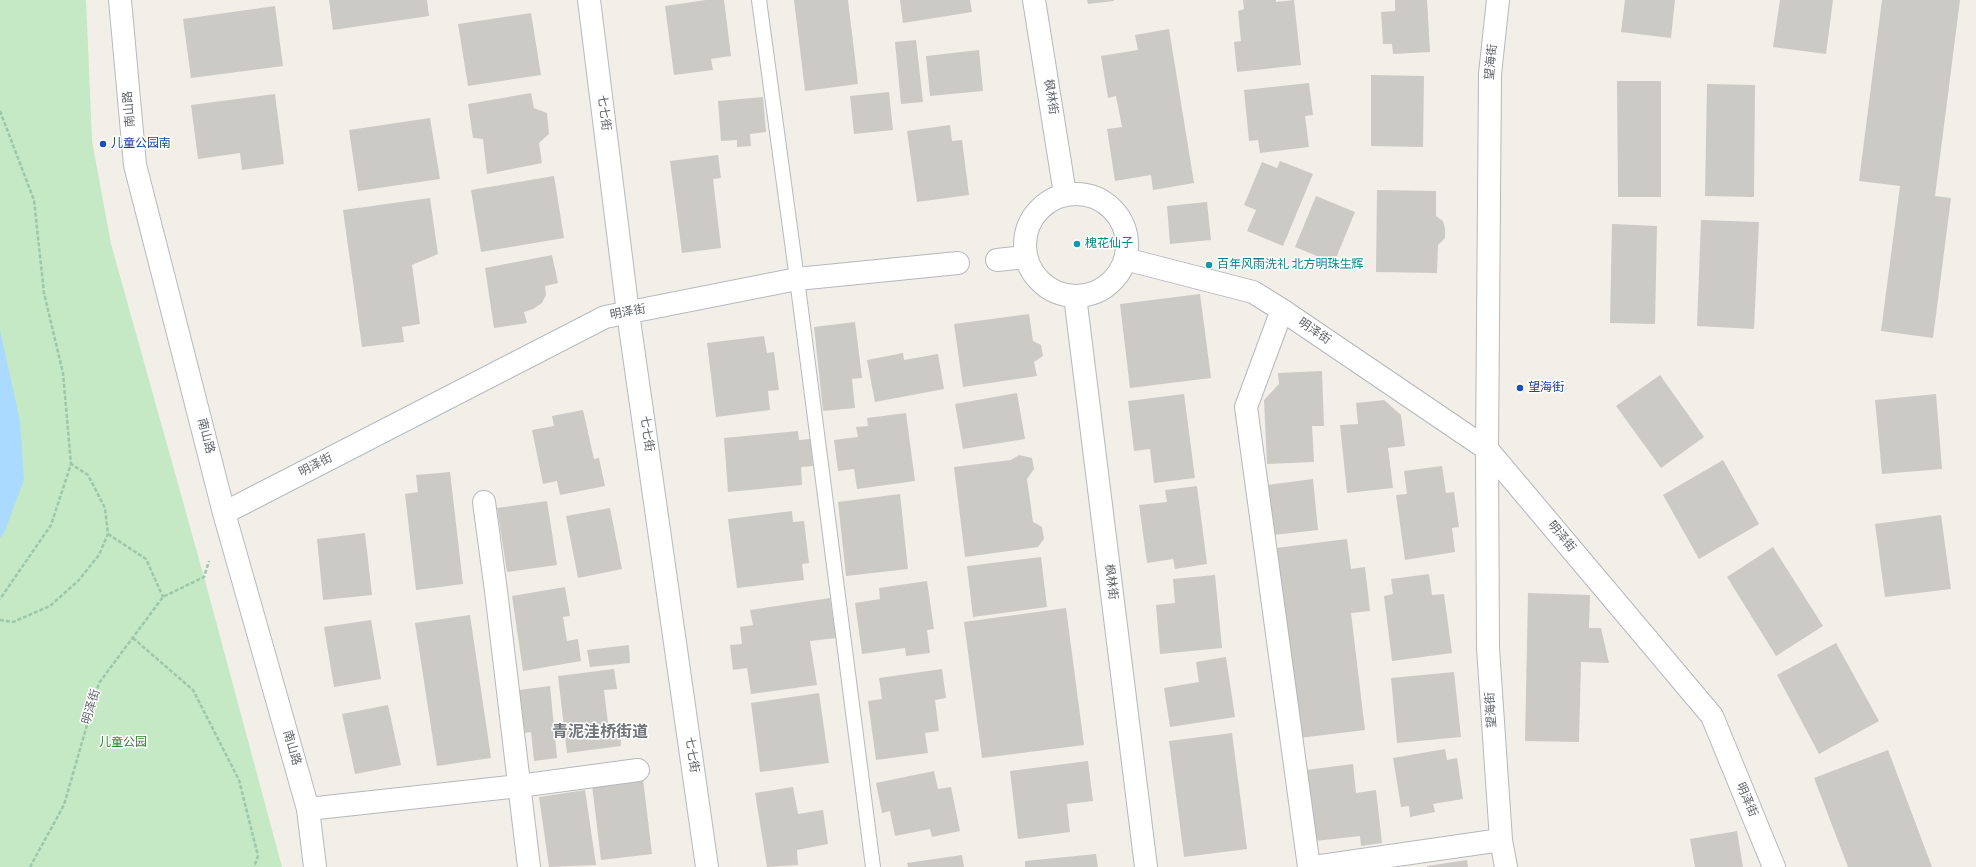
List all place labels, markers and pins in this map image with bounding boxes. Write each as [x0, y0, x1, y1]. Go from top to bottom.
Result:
place label: 儿童公园南 [111, 137, 171, 151]
marker: 儿童公园南 [98, 139, 108, 149]
place label: 槐花仙子 [1085, 237, 1133, 251]
marker: 槐花仙子 [1072, 239, 1082, 249]
place label: 百年风雨洗礼 北方明珠生辉 [1217, 258, 1363, 272]
marker: 百年风雨洗礼 北方明珠生辉 [1204, 260, 1214, 270]
place label: 望海街 [1528, 381, 1564, 395]
marker: 望海街 [1515, 383, 1525, 393]

